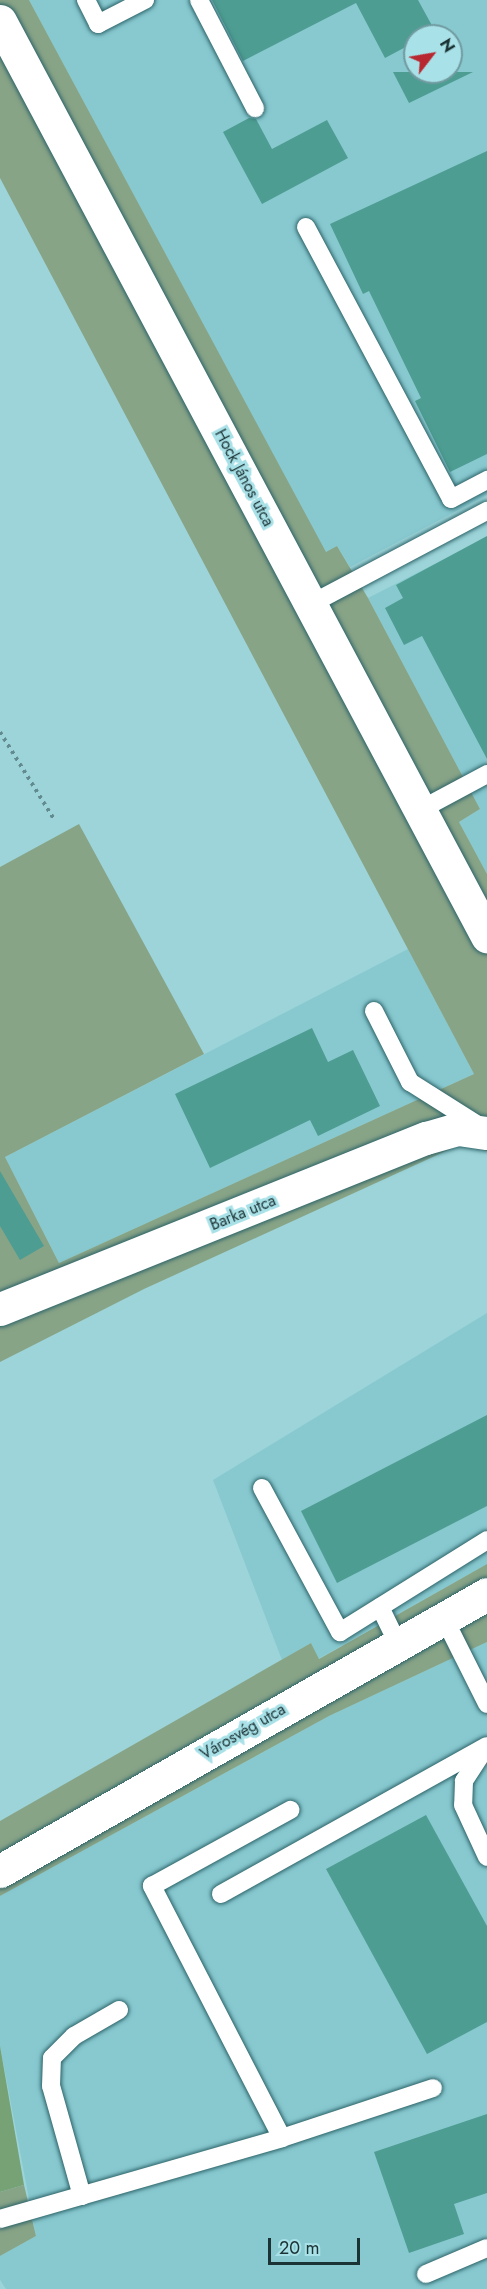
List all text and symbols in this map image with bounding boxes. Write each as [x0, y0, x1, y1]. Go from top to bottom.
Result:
north arrow [403, 24, 463, 84]
text: N [434, 34, 460, 57]
street label: Hock János utca [210, 426, 278, 530]
street label: Barka utca [207, 1191, 279, 1235]
street label: Városvég utca [197, 1700, 289, 1764]
scale bar [271, 2226, 362, 2264]
text: 20 m [279, 2235, 319, 2261]

